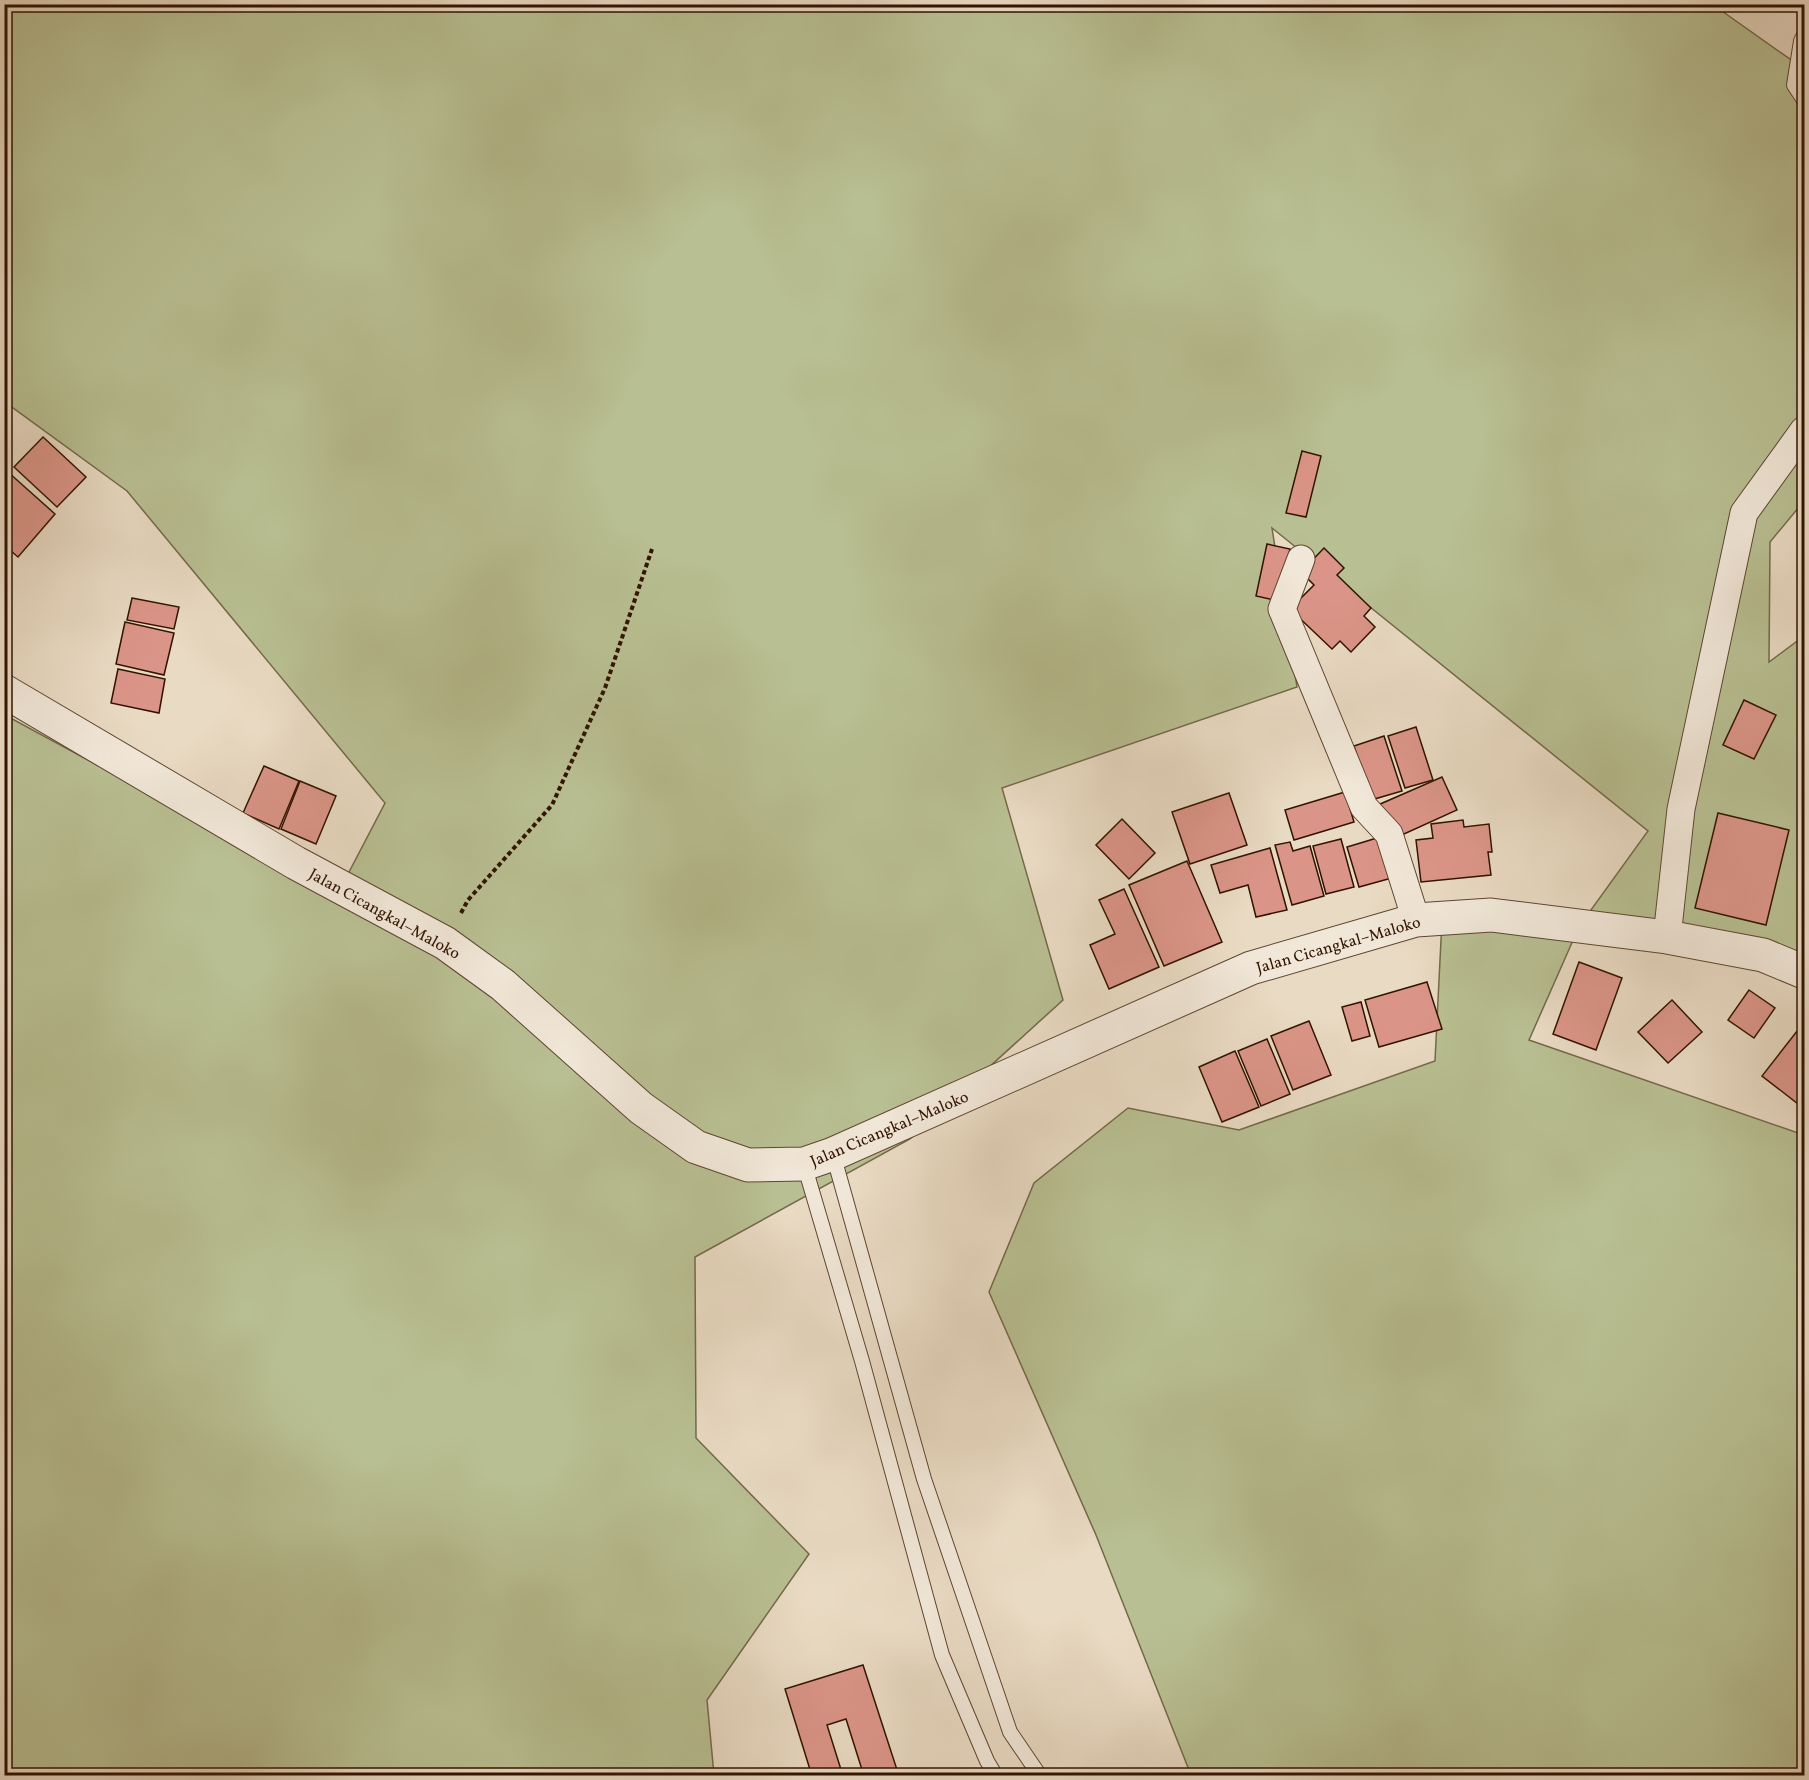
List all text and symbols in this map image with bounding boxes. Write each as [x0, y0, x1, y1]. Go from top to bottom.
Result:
street label: Jalan Cicangkal–Maloko [304, 864, 464, 966]
street label: Jalan Cicangkal–Maloko [1254, 912, 1423, 980]
street label: Jalan Cicangkal–Maloko [807, 1086, 972, 1173]

